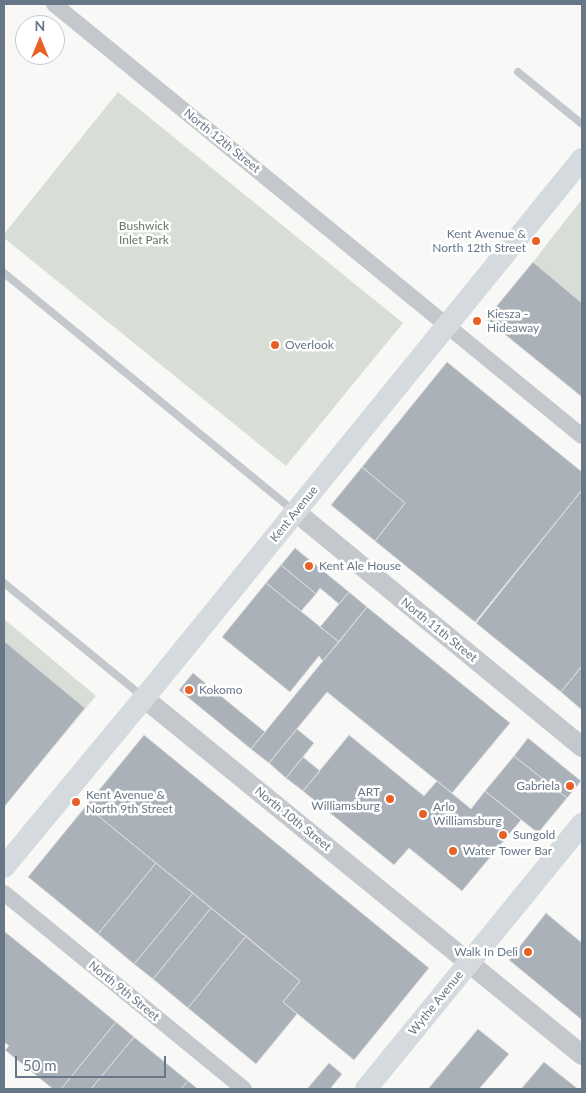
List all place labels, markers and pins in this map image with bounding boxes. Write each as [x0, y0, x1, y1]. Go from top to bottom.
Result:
place label: Kent Avenue & North 12th Street [432, 227, 526, 255]
marker: Kent Avenue & North 12th Street [530, 235, 542, 247]
place label: Kiesza - Hideaway [487, 307, 539, 335]
marker: Kiesza - Hideaway [471, 315, 483, 327]
place label: Overlook [285, 338, 334, 352]
marker: Overlook [269, 339, 281, 351]
place label: Kent Ale House [319, 559, 401, 573]
marker: Kent Ale House [303, 560, 315, 572]
place label: Kokomo [199, 683, 243, 697]
marker: Kokomo [183, 684, 195, 696]
place label: Gabriela [516, 779, 560, 793]
marker: Gabriela [564, 780, 576, 792]
place label: ART Williamsburg [311, 785, 380, 813]
place label: Kent Avenue & North 9th Street [86, 788, 173, 816]
marker: ART Williamsburg [384, 793, 396, 805]
marker: Kent Avenue & North 9th Street [70, 796, 82, 808]
place label: Arlo Williamsburg [433, 800, 502, 828]
marker: Arlo Williamsburg [417, 808, 429, 820]
place label: Sungold [513, 828, 555, 842]
marker: Sungold [497, 829, 509, 841]
place label: Water Tower Bar [463, 844, 552, 858]
marker: Water Tower Bar [447, 845, 459, 857]
place label: Walk In Deli [454, 945, 518, 959]
marker: Walk In Deli [522, 946, 534, 958]

